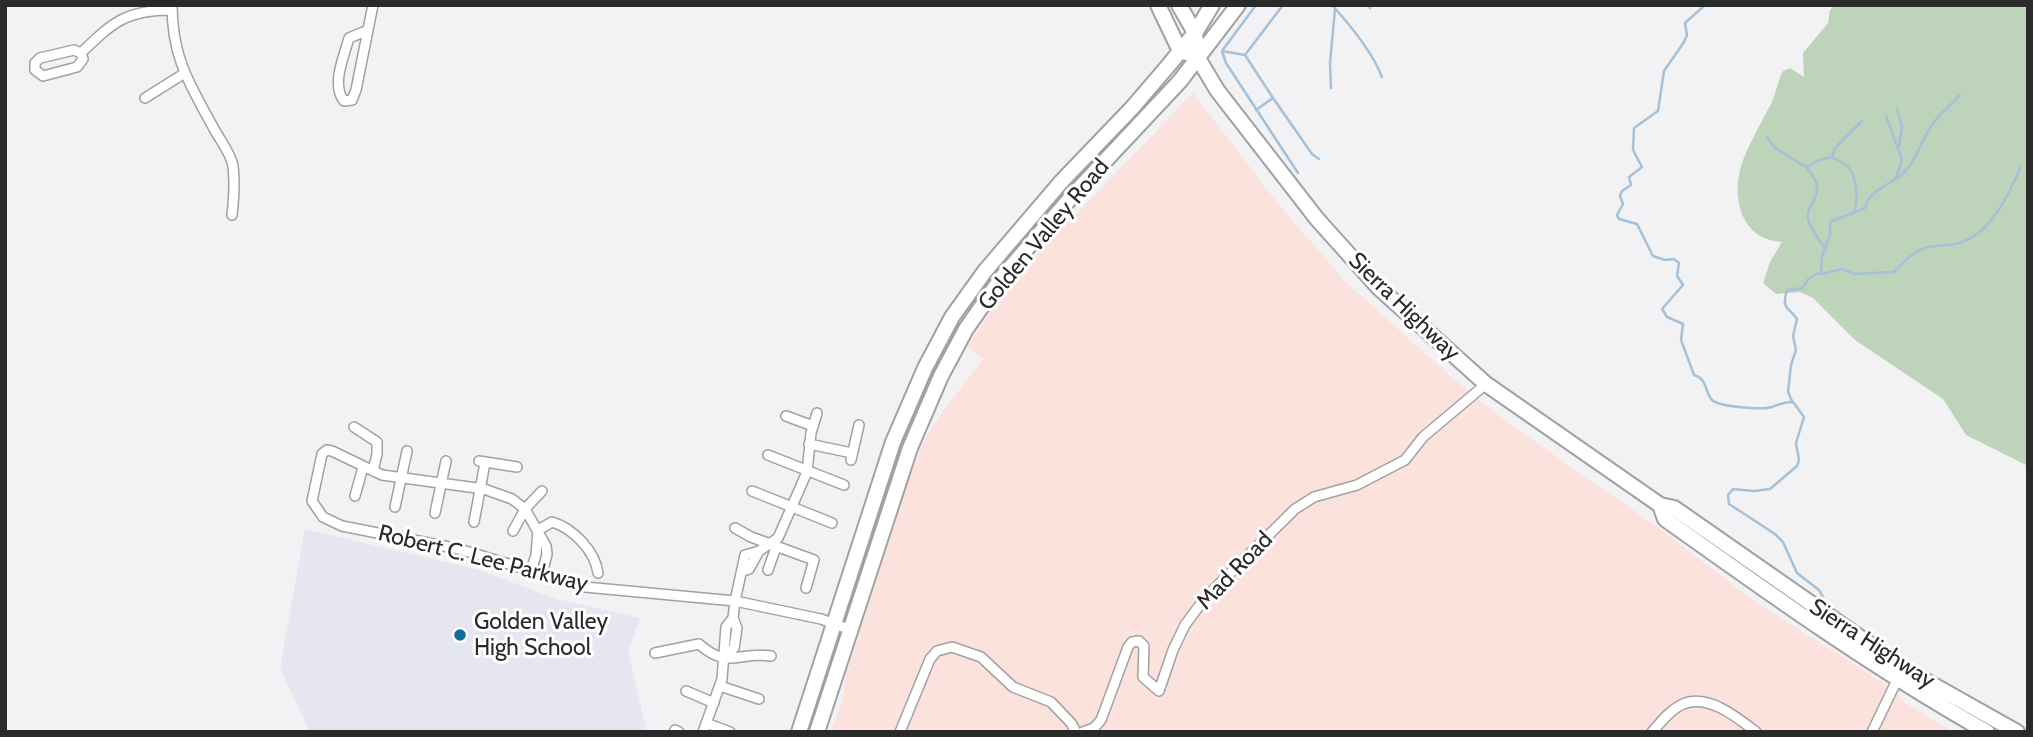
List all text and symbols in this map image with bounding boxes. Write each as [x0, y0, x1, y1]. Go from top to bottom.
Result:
street label: Golden Valley Road [973, 154, 1115, 316]
street label: Sierra Highway [1343, 247, 1465, 367]
street label: Robert C. Lee Parkway [375, 520, 591, 598]
street label: Mad Road [1191, 526, 1279, 616]
street label: Sierra Highway [1804, 593, 1940, 695]
place label: Golden Valley High School [474, 608, 608, 662]
marker: Golden Valley High School [452, 627, 468, 643]

